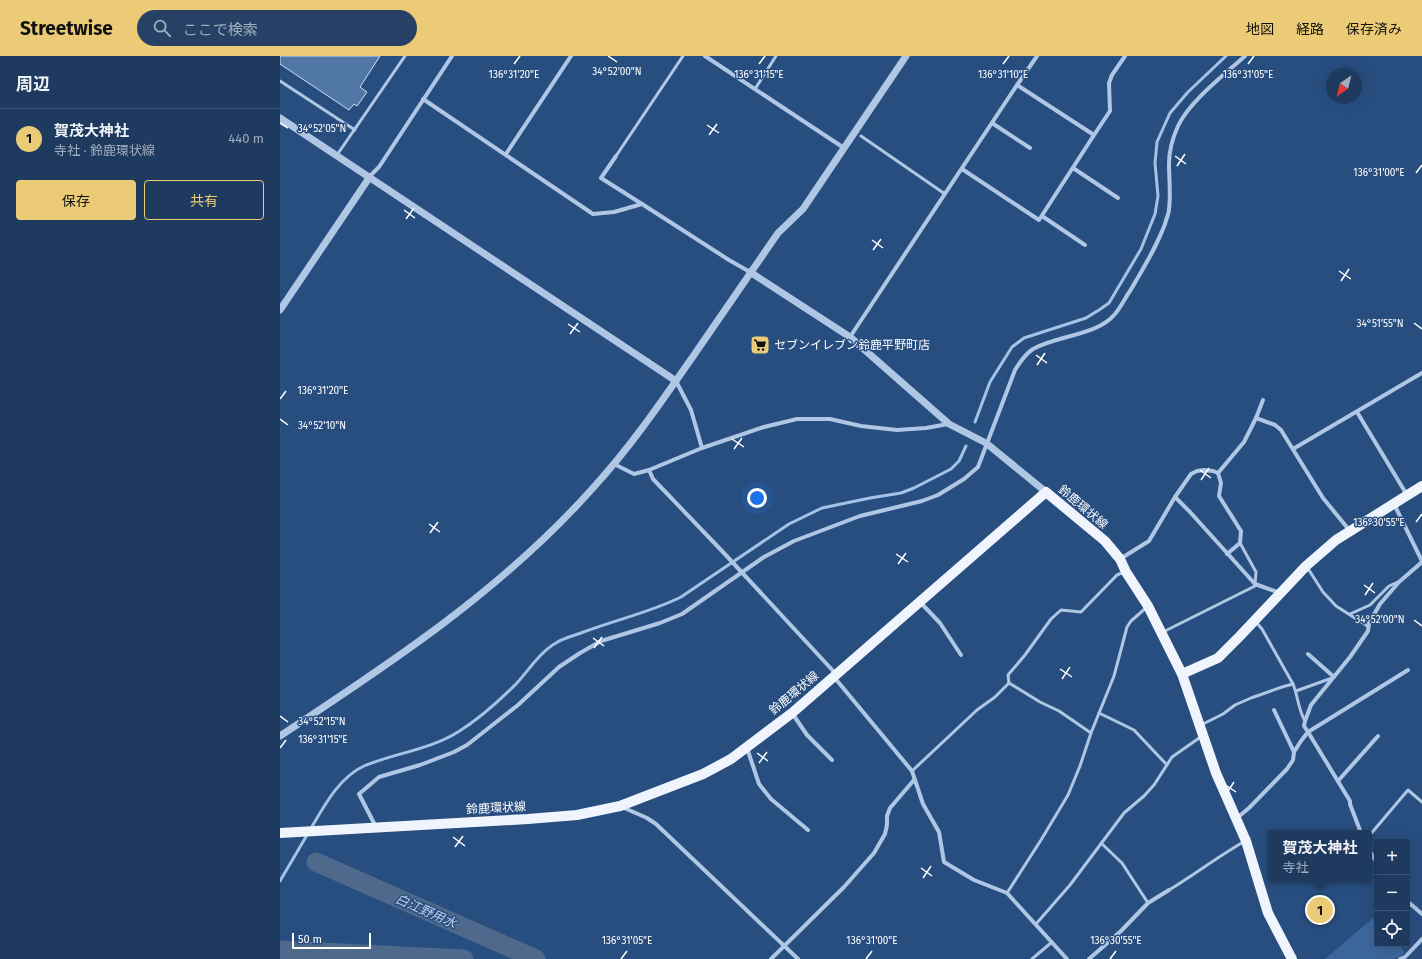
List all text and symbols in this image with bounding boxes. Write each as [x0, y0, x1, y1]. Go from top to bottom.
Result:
search box [137, 10, 417, 46]
text: Streetwise [20, 17, 113, 40]
icon: search [151, 17, 173, 39]
text: ここで検索 [183, 21, 258, 39]
text: 地図 [1246, 21, 1274, 38]
text: 経路 [1296, 21, 1324, 38]
text: 保存済み [1346, 21, 1402, 38]
text: 34°52'00"N [592, 66, 642, 78]
north arrow [1326, 68, 1362, 104]
text: 136°31'20"E [489, 69, 539, 81]
text: 136°31'15"E [734, 69, 784, 81]
text: 136°31'10"E [978, 69, 1028, 81]
text: 136°31'05"E [1223, 69, 1273, 81]
text: 周辺 [16, 74, 50, 95]
text: 賀茂大神社 [54, 122, 129, 140]
text: 34°52'05"N [298, 123, 346, 135]
text: 1 [26, 131, 32, 146]
text: 440 m [228, 131, 264, 146]
text: 寺社 · 鈴鹿環状線 [54, 143, 155, 158]
text: 136°31'00"E [1353, 167, 1405, 179]
button: 保存 [16, 180, 136, 220]
button: 共有 [144, 180, 264, 220]
text: 34°51'55"N [1357, 318, 1404, 330]
supermarket icon: セブンイレブン鈴鹿平野町店 [749, 334, 771, 356]
place label: セブンイレブン鈴鹿平野町店 [774, 338, 930, 352]
text: 136°31'20"E [298, 385, 348, 397]
text: 34°52'10"N [298, 420, 346, 432]
street label: 鈴鹿環状線 [1056, 482, 1110, 532]
your location [747, 488, 767, 508]
text: 136°30'55"E [1353, 517, 1405, 529]
text: 34°52'00"N [1355, 614, 1405, 626]
street label: 鈴鹿環状線 [767, 668, 821, 718]
text: 34°52'15"N [298, 716, 346, 728]
text: 136°31'15"E [298, 734, 348, 746]
street label: 鈴鹿環状線 [466, 799, 526, 817]
popup [1268, 830, 1372, 882]
text: 賀茂大神社 [1282, 839, 1358, 857]
map controls [1374, 839, 1410, 947]
button: + [1374, 839, 1410, 875]
text: 寺社 [1282, 860, 1309, 875]
button: − [1374, 875, 1410, 911]
water label: 白江野用水 [393, 891, 461, 932]
pin: 1 [1307, 895, 1333, 925]
button: locate [1374, 911, 1410, 947]
scale bar [292, 931, 371, 950]
text: 50 m [298, 933, 322, 946]
text: 136°31'05"E [602, 935, 652, 947]
text: 136°31'00"E [846, 935, 898, 947]
text: 136°30'55"E [1090, 935, 1142, 947]

